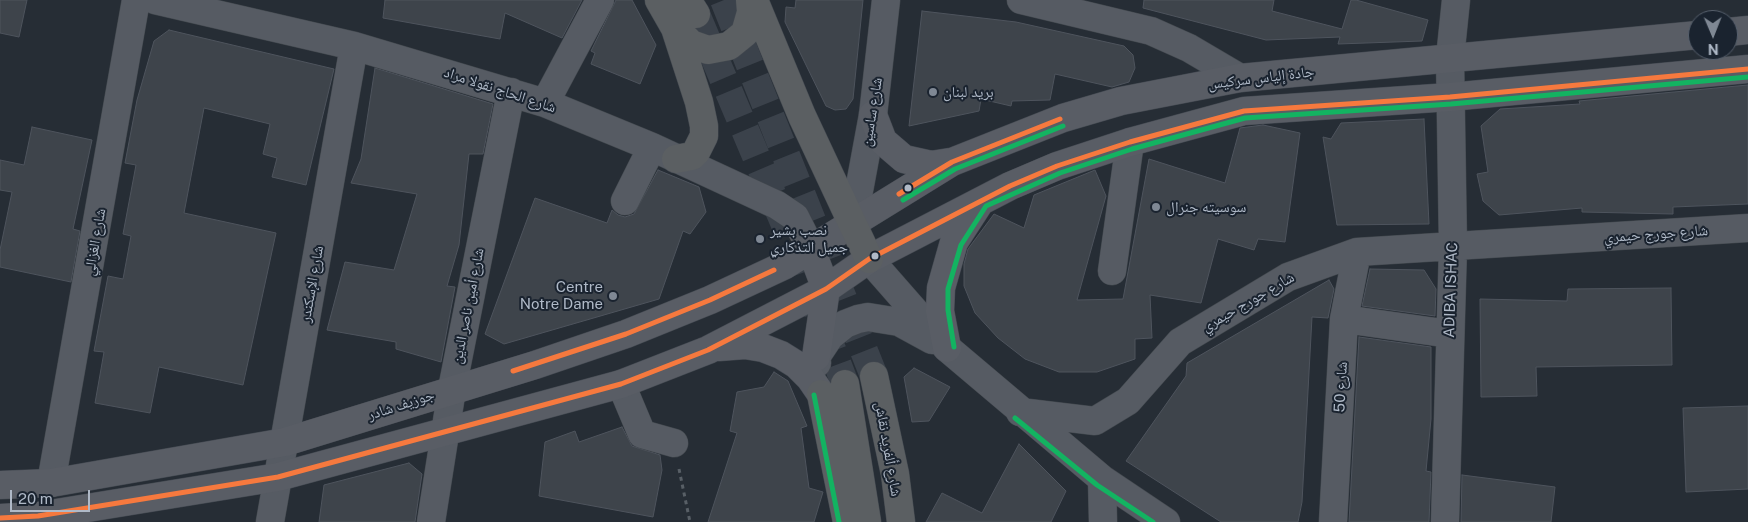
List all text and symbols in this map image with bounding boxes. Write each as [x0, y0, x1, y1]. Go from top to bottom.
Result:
north arrow [1688, 10, 1738, 60]
text: N [1708, 41, 1719, 57]
street label: شارع الحاج نقولا مراد [442, 63, 558, 117]
street label: جادة إلياس سركيس [1207, 63, 1315, 93]
street label: شارع ساسين [858, 76, 886, 148]
place label: بريد لبنان [943, 83, 994, 101]
marker: بريد لبنان [927, 86, 939, 98]
unlabelled marker [903, 183, 913, 193]
place label: سوسيته جنرال [1166, 198, 1246, 216]
marker: سوسيته جنرال [1150, 201, 1162, 213]
street label: شارع الغزالي [80, 207, 110, 277]
place label: نصب بشير جميل التذكاري [770, 221, 848, 256]
street label: شارع جورج حيمري [1603, 221, 1709, 247]
marker: نصب بشير جميل التذكاري [754, 233, 766, 245]
street label: ADIBA ISHAC [1440, 242, 1462, 338]
street label: شارع الإسكندر [296, 244, 328, 324]
street label: شارع أمين ناصر الدين [448, 247, 488, 365]
unlabelled marker [870, 251, 880, 261]
street label: شارع جورج حيمري [1198, 268, 1298, 336]
place label: Centre Notre Dame [520, 278, 603, 313]
marker: Centre Notre Dame [607, 290, 619, 302]
street label: شارع 50 [1331, 361, 1351, 413]
street label: جوزيف شادر [365, 386, 437, 424]
street label: شارع ألفريد نقاش [871, 400, 905, 498]
scale bar [12, 480, 92, 512]
text: 20 m [18, 490, 53, 507]

